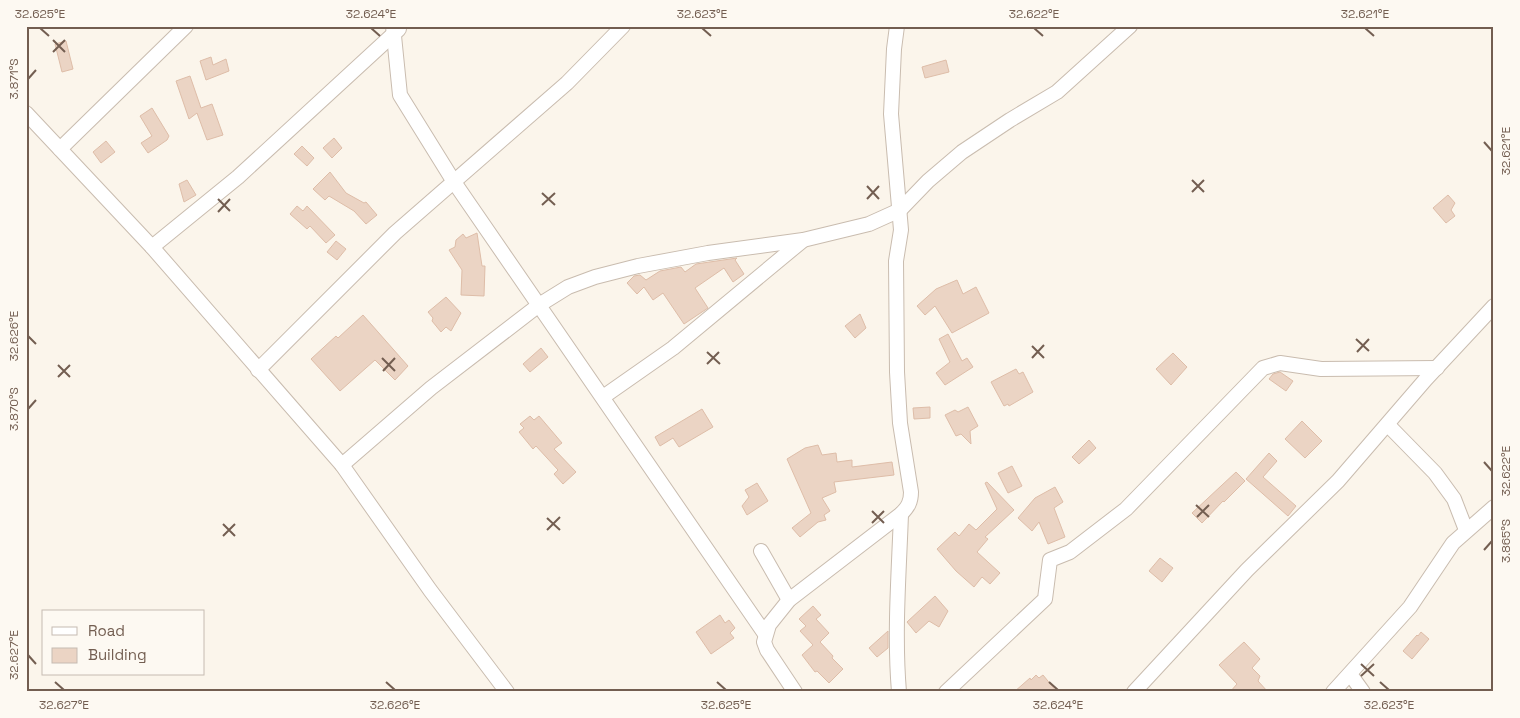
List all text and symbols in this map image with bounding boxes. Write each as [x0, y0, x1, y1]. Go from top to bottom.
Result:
text: 32.625°E [15, 6, 65, 22]
text: 32.624°E [346, 6, 396, 22]
text: 32.623°E [677, 6, 727, 22]
text: 32.622°E [1009, 6, 1059, 22]
text: 32.621°E [1341, 6, 1389, 22]
text: 3.871°S [6, 58, 22, 100]
text: 32.621°E [1498, 127, 1514, 175]
text: 32.626°E [6, 310, 22, 361]
text: 3.870°S [6, 387, 22, 431]
text: 32.622°E [1498, 446, 1514, 496]
text: 3.865°S [1498, 519, 1514, 563]
legend [42, 610, 205, 676]
text: Road [88, 621, 125, 640]
text: 32.627°E [6, 630, 22, 680]
text: Building [88, 645, 147, 664]
text: 32.627°E [39, 697, 89, 713]
text: 32.626°E [370, 697, 421, 713]
text: 32.625°E [701, 697, 751, 713]
text: 32.624°E [1033, 697, 1083, 713]
text: 32.623°E [1364, 697, 1414, 713]

